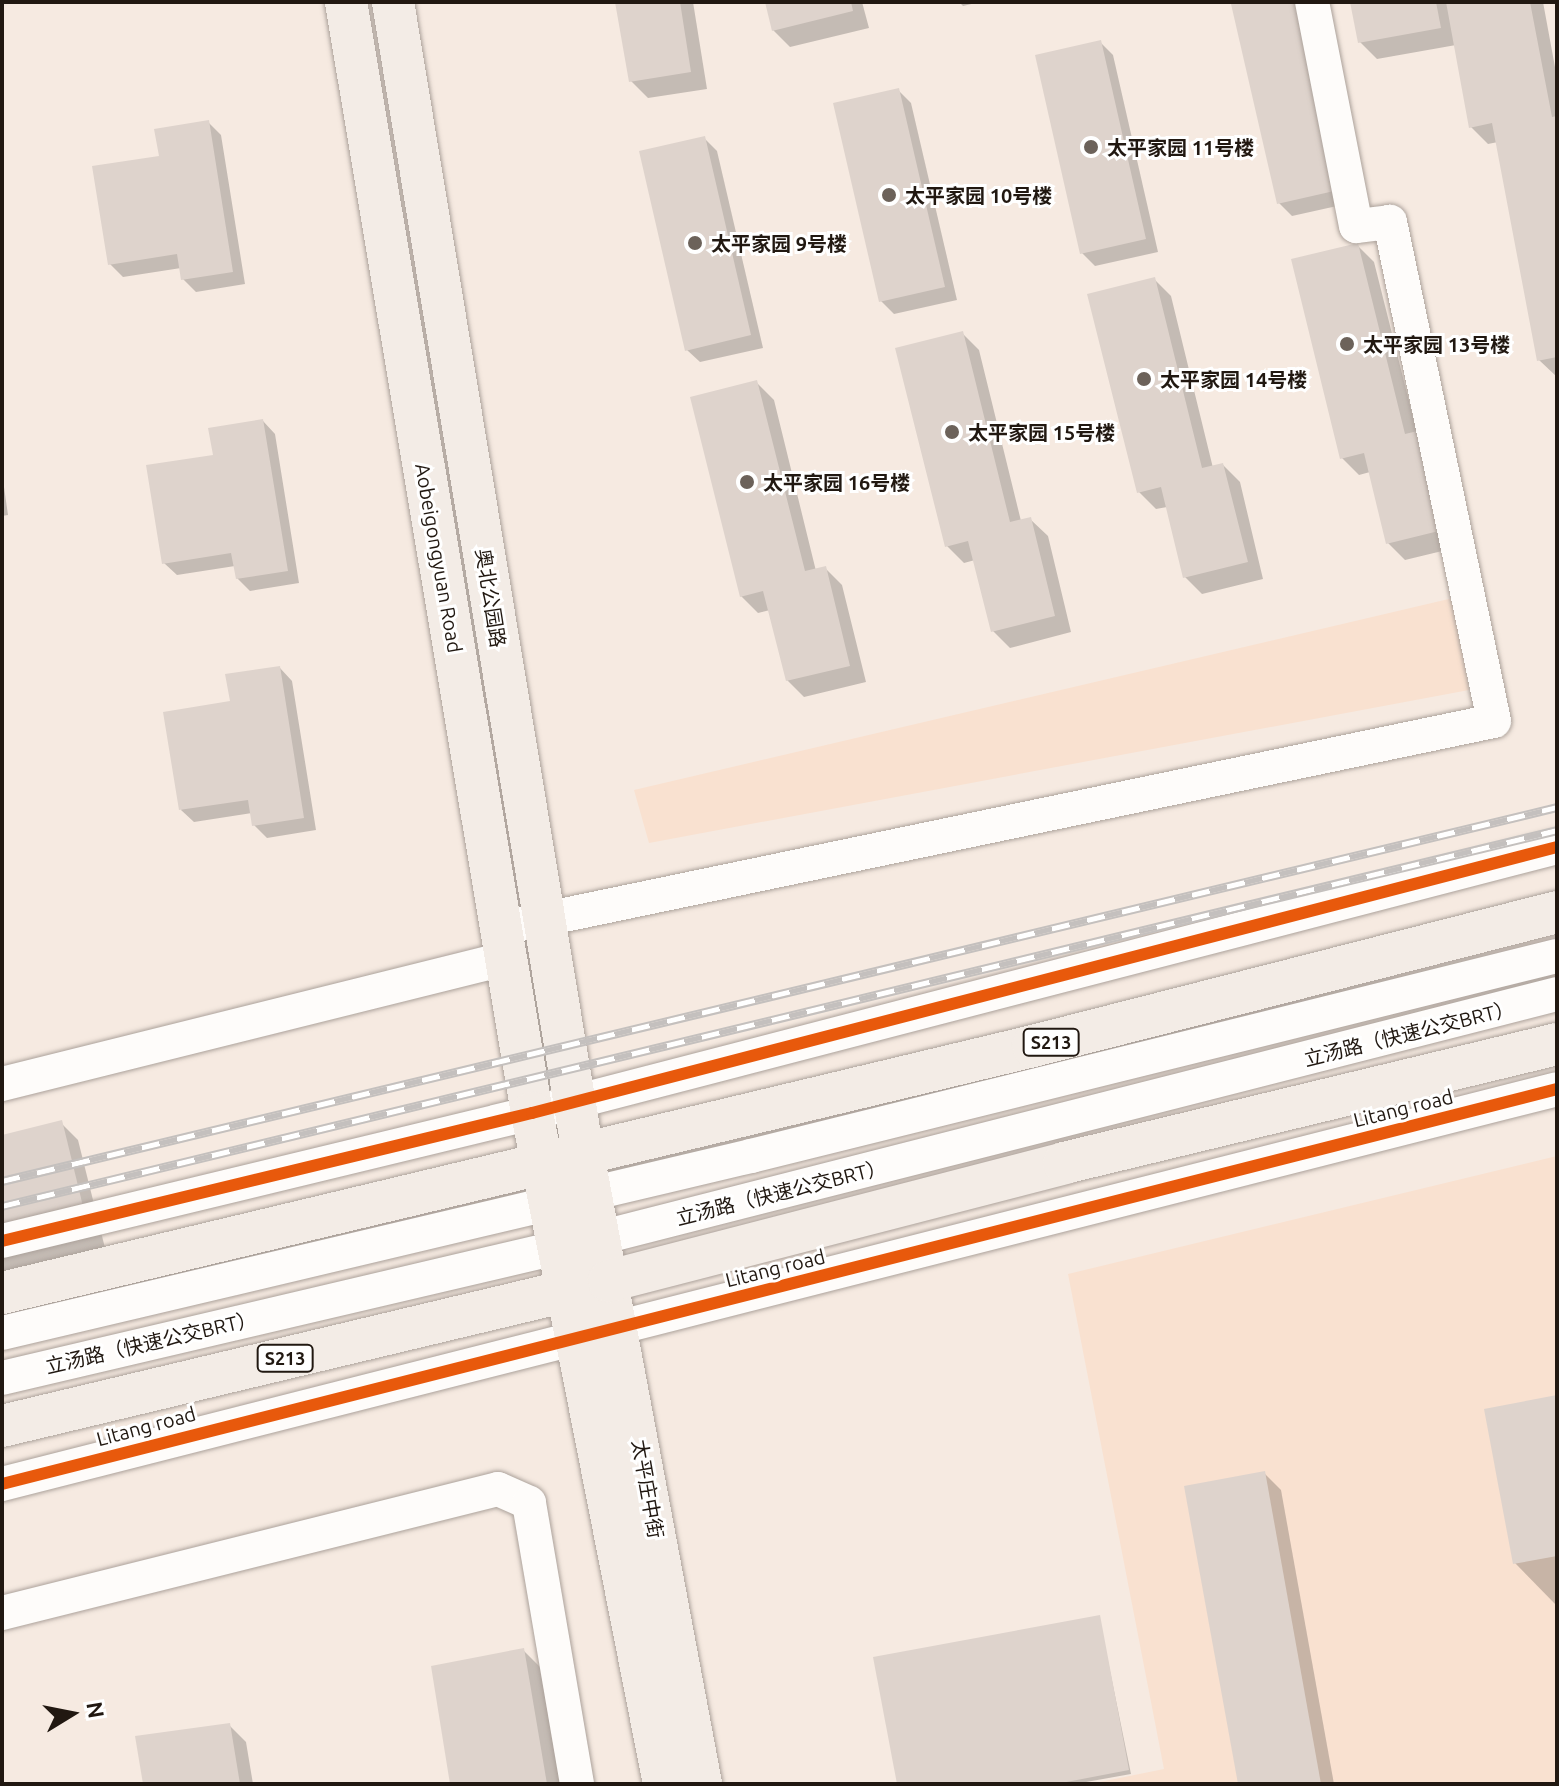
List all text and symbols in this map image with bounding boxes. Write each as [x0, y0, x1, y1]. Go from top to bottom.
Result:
place label: 太平家园 11号楼 [1107, 135, 1254, 159]
marker: 太平家园 11号楼 [1082, 138, 1100, 156]
place label: 太平家园 10号楼 [905, 183, 1052, 207]
marker: 太平家园 10号楼 [880, 186, 898, 204]
place label: 太平家园 9号楼 [711, 231, 847, 255]
marker: 太平家园 9号楼 [686, 234, 704, 252]
place label: 太平家园 13号楼 [1363, 332, 1510, 356]
marker: 太平家园 13号楼 [1338, 335, 1356, 353]
place label: 太平家园 14号楼 [1160, 367, 1307, 391]
marker: 太平家园 14号楼 [1135, 370, 1153, 388]
place label: 太平家园 15号楼 [968, 420, 1115, 444]
marker: 太平家园 15号楼 [943, 423, 961, 441]
street label: Aobeigongyuan Road [411, 461, 467, 655]
place label: 太平家园 16号楼 [763, 470, 910, 494]
marker: 太平家园 16号楼 [738, 473, 756, 491]
street label: 奥北公园路 [471, 547, 511, 649]
street label: 立汤路（快速公交BRT） [1301, 995, 1517, 1071]
road number: S213 [1021, 1028, 1081, 1056]
street label: Litang road [1351, 1084, 1455, 1132]
street label: 立汤路（快速公交BRT） [673, 1154, 889, 1230]
street label: Litang road [723, 1244, 827, 1292]
street label: 立汤路（快速公交BRT） [43, 1306, 259, 1378]
road number: S213 [255, 1344, 315, 1372]
street label: Litang road [94, 1401, 198, 1451]
street label: 太平庄中街 [627, 1438, 669, 1540]
north arrow [32, 1674, 112, 1754]
text: N [82, 1699, 110, 1720]

